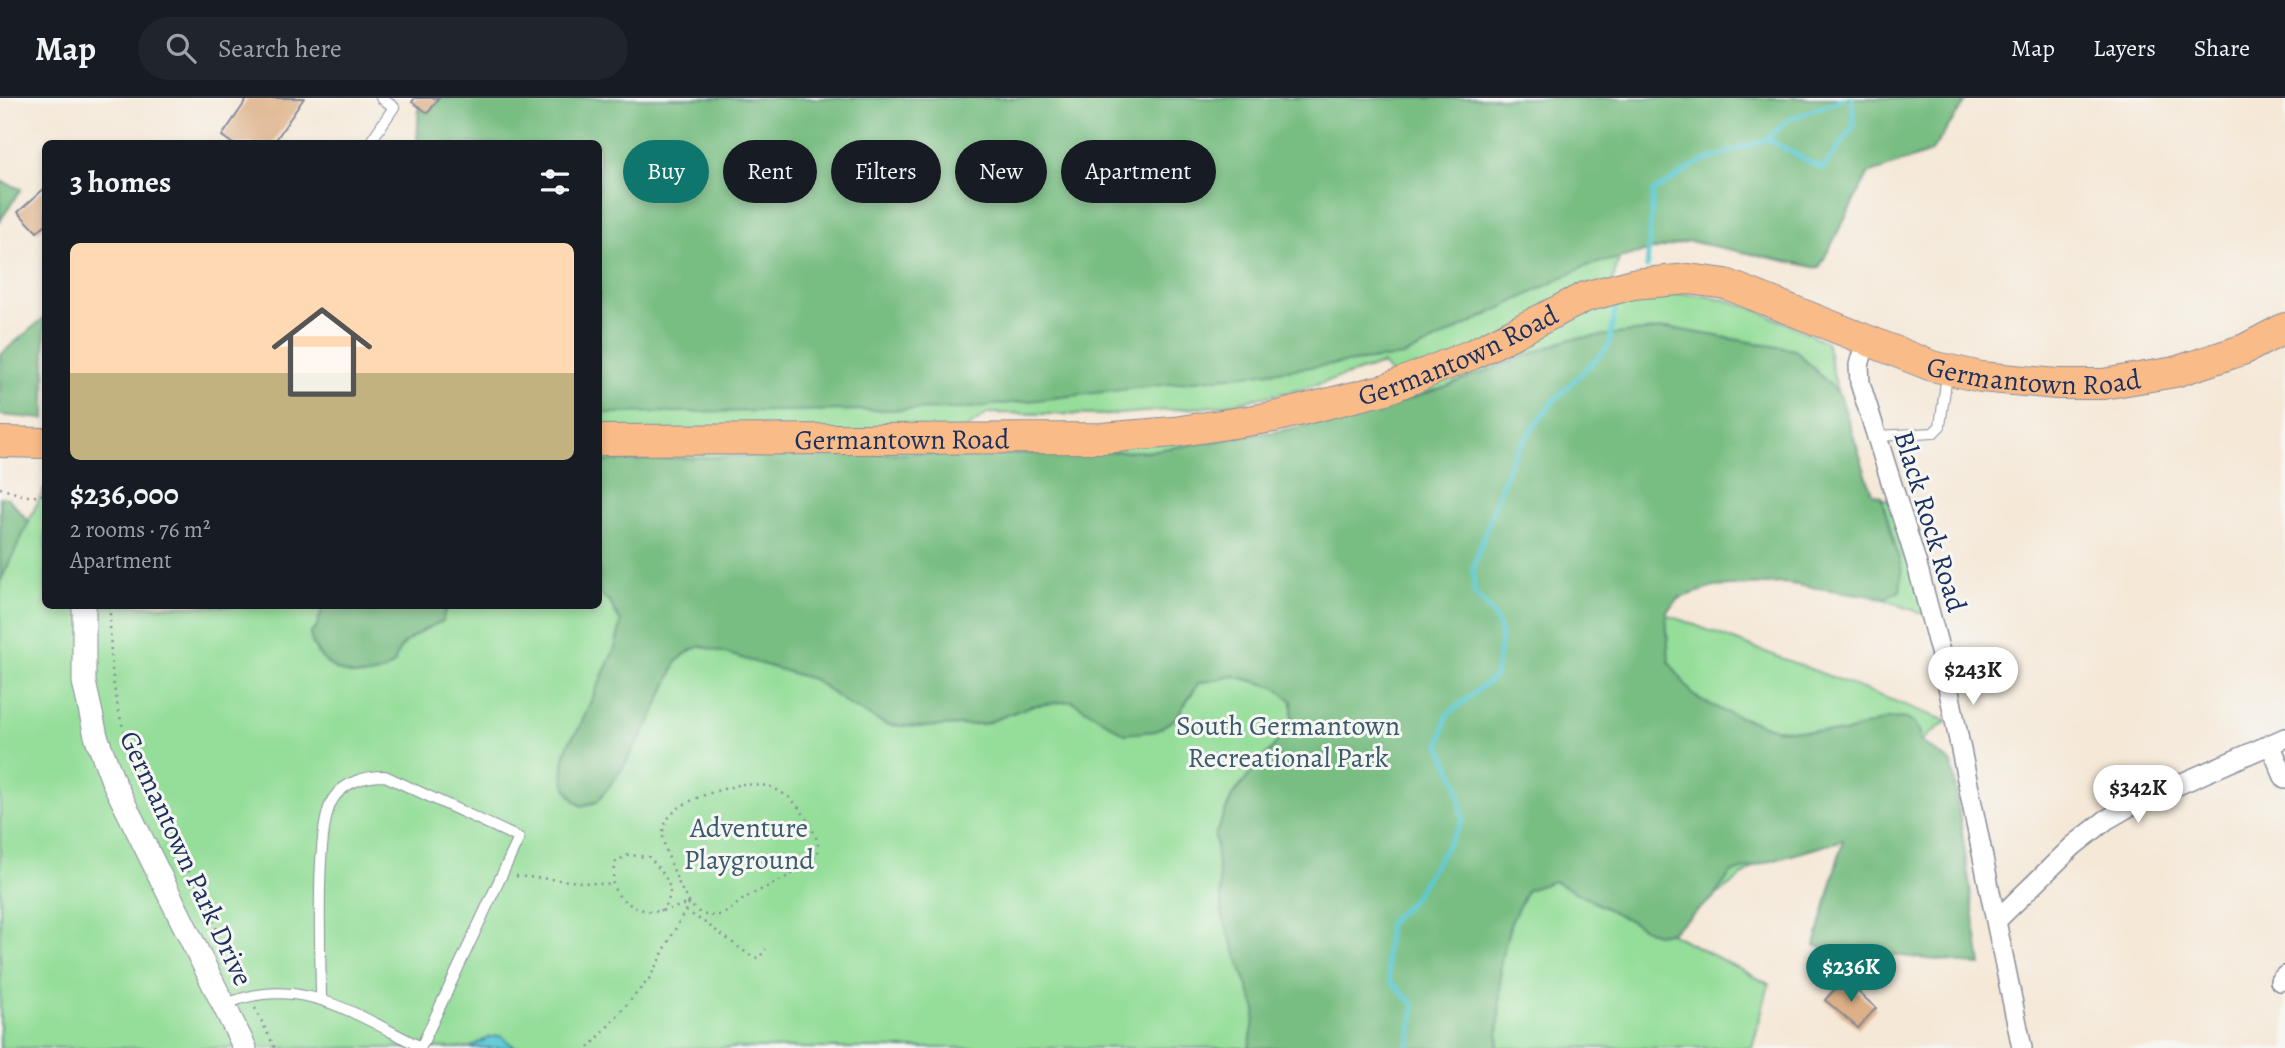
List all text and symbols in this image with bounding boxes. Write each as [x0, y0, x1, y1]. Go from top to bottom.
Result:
search box [138, 17, 628, 80]
text: Map [35, 26, 96, 71]
icon: search [162, 29, 200, 67]
text: Search here [218, 31, 342, 66]
text: Map [2011, 32, 2055, 64]
text: Layers [2093, 32, 2156, 64]
text: Share [2194, 32, 2250, 64]
chip: Buy [623, 140, 709, 203]
chip: Rent [723, 140, 817, 203]
chip: Filters [831, 140, 941, 203]
chip: New [955, 140, 1047, 203]
chip: Apartment [1061, 140, 1216, 203]
text: 3 homes [70, 162, 171, 202]
icon: filters [536, 163, 574, 201]
icon: home [259, 289, 385, 415]
street label: Germantown Road [1354, 295, 1566, 415]
street label: Germantown Road [1923, 347, 2144, 404]
street label: Germantown Road [794, 420, 1010, 459]
street label: Black Rock Road [1884, 426, 1976, 618]
text: $236,000 [70, 474, 179, 514]
text: 2 rooms · 76 m² [70, 514, 211, 545]
text: Apartment [70, 545, 172, 576]
pin: $243K [1924, 648, 2022, 707]
text: $243K [1944, 654, 2002, 685]
park label: South Germantown Recreational Park [1176, 707, 1400, 777]
street label: Germantown Park Drive [110, 725, 262, 992]
pin: $342K [2089, 766, 2187, 825]
text: $342K [2109, 772, 2167, 803]
park label: Adventure Playground [684, 809, 815, 879]
pin: $236K [1802, 944, 1900, 1004]
text: $236K [1822, 951, 1880, 982]

